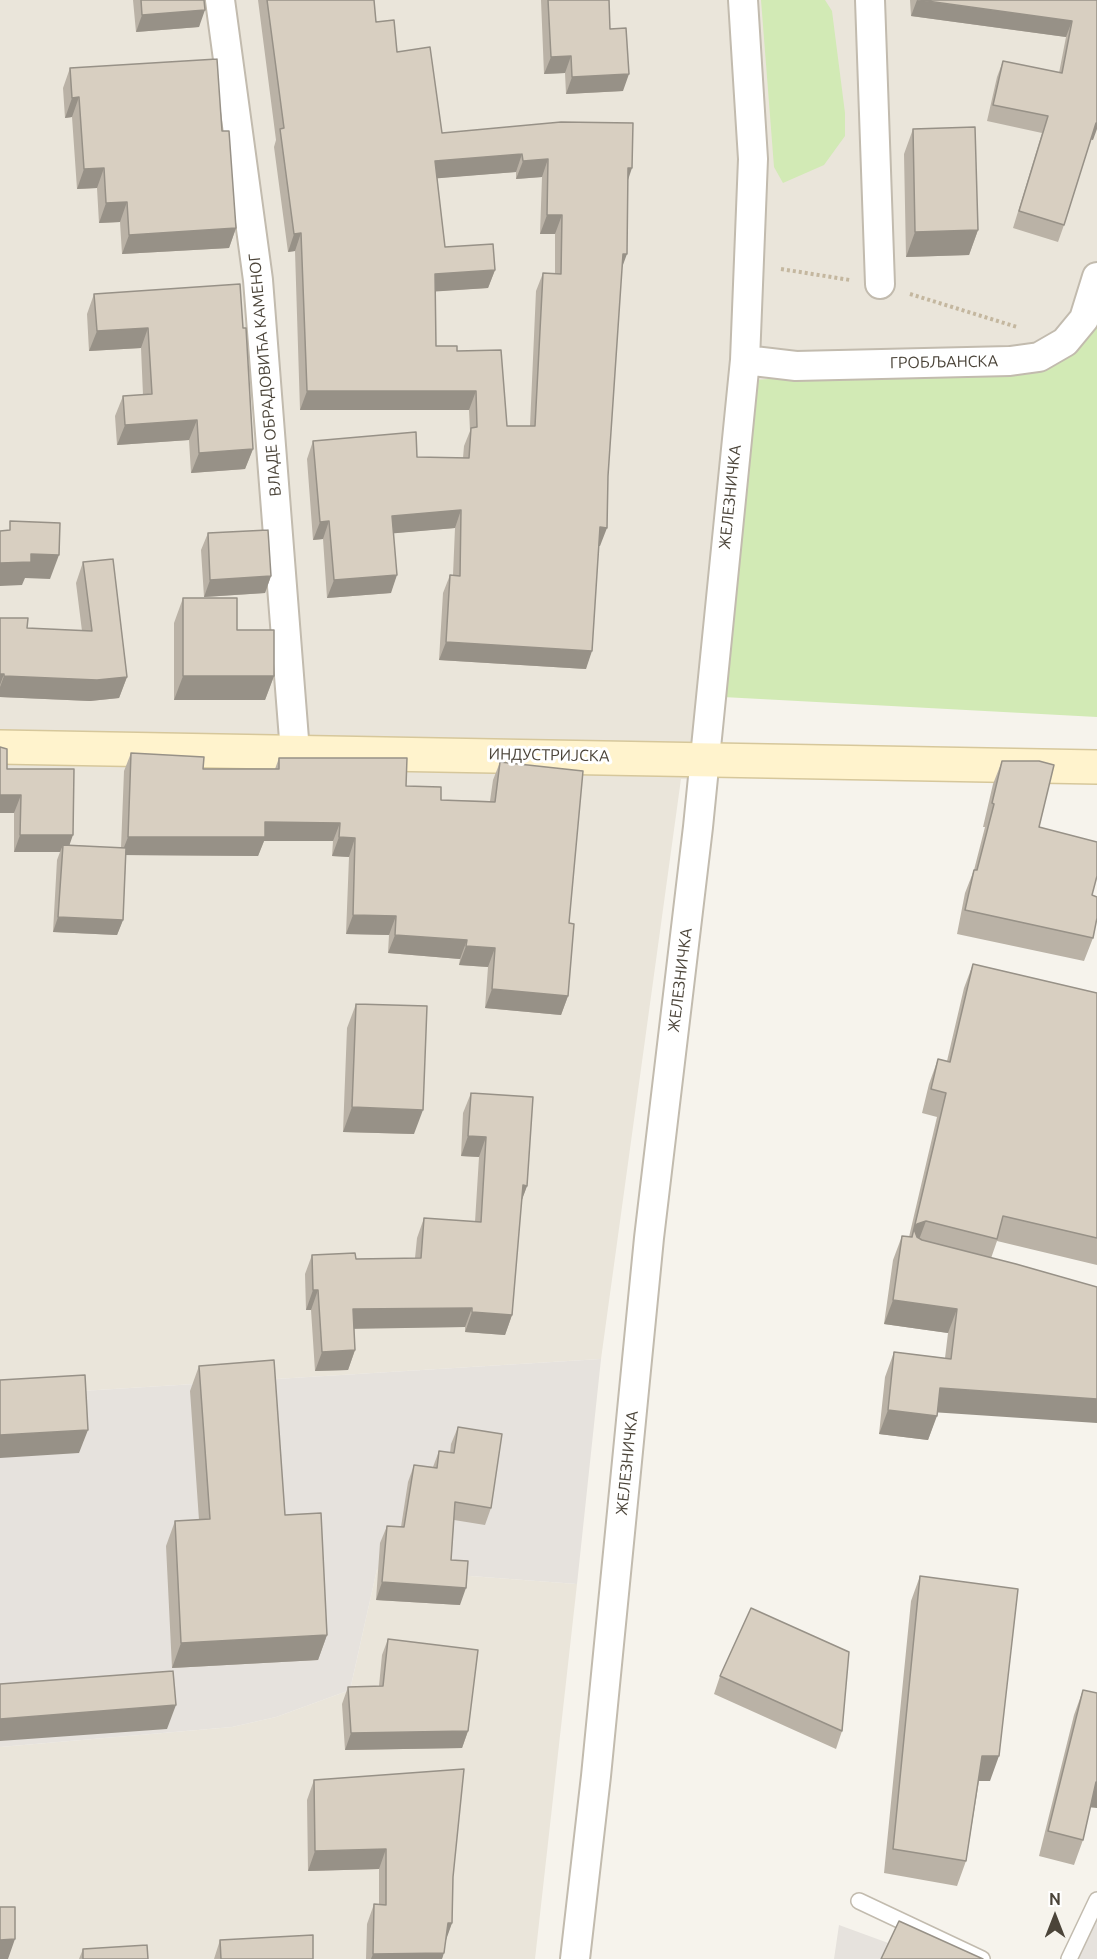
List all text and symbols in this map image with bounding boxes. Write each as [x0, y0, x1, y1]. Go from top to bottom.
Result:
street label: ВЛАДЕ ОБРАДОВИЋА КАМЕНОГ [245, 253, 285, 497]
street label: ГРОБЉАНСКА [890, 351, 998, 373]
street label: ЖЕЛЕЗНИЧКА [715, 444, 745, 550]
street label: ИНДУСТРИЈСКА [488, 744, 610, 766]
street label: ЖЕЛЕЗНИЧКА [664, 927, 696, 1033]
street label: ЖЕЛЕЗНИЧКА [612, 1410, 642, 1516]
north arrow [1025, 1887, 1085, 1947]
text: N [1049, 1890, 1061, 1908]

